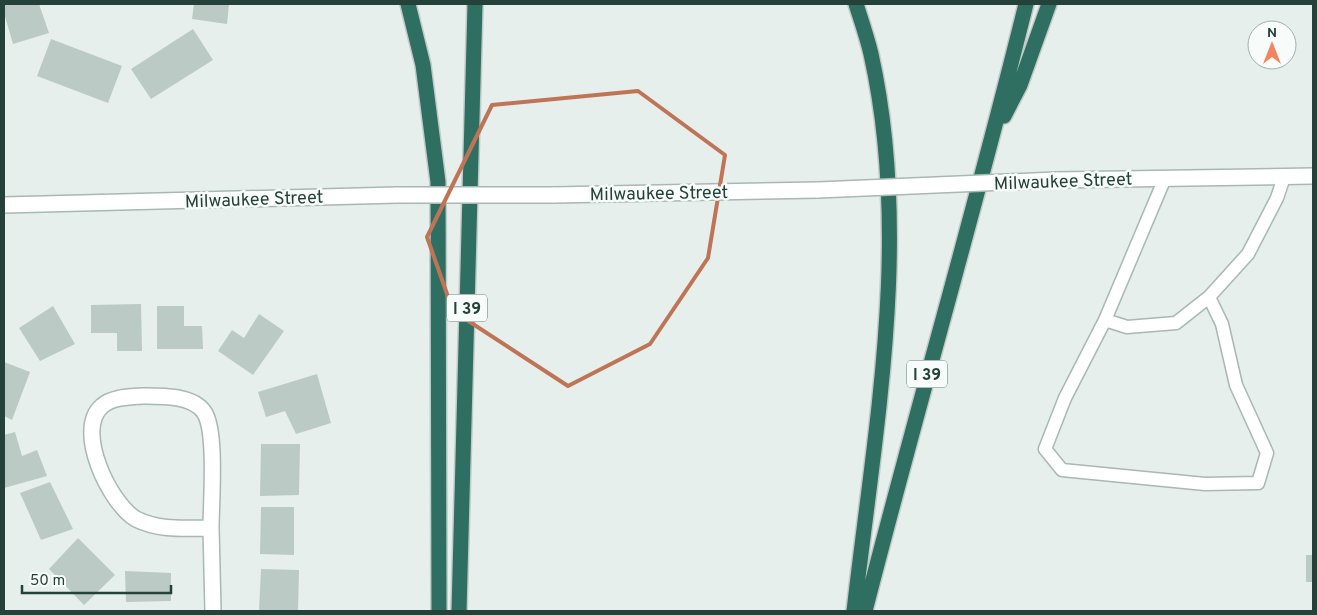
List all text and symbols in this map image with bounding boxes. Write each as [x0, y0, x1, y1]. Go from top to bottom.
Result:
north arrow [1247, 20, 1297, 70]
text: N [1267, 25, 1277, 42]
street label: Milwaukee Street [993, 169, 1133, 196]
street label: Milwaukee Street [590, 182, 728, 207]
street label: Milwaukee Street [184, 187, 324, 214]
road number: I 39 [447, 294, 487, 322]
road number: I 39 [907, 360, 947, 388]
scale bar [22, 562, 171, 594]
text: 50 m [30, 572, 65, 591]

